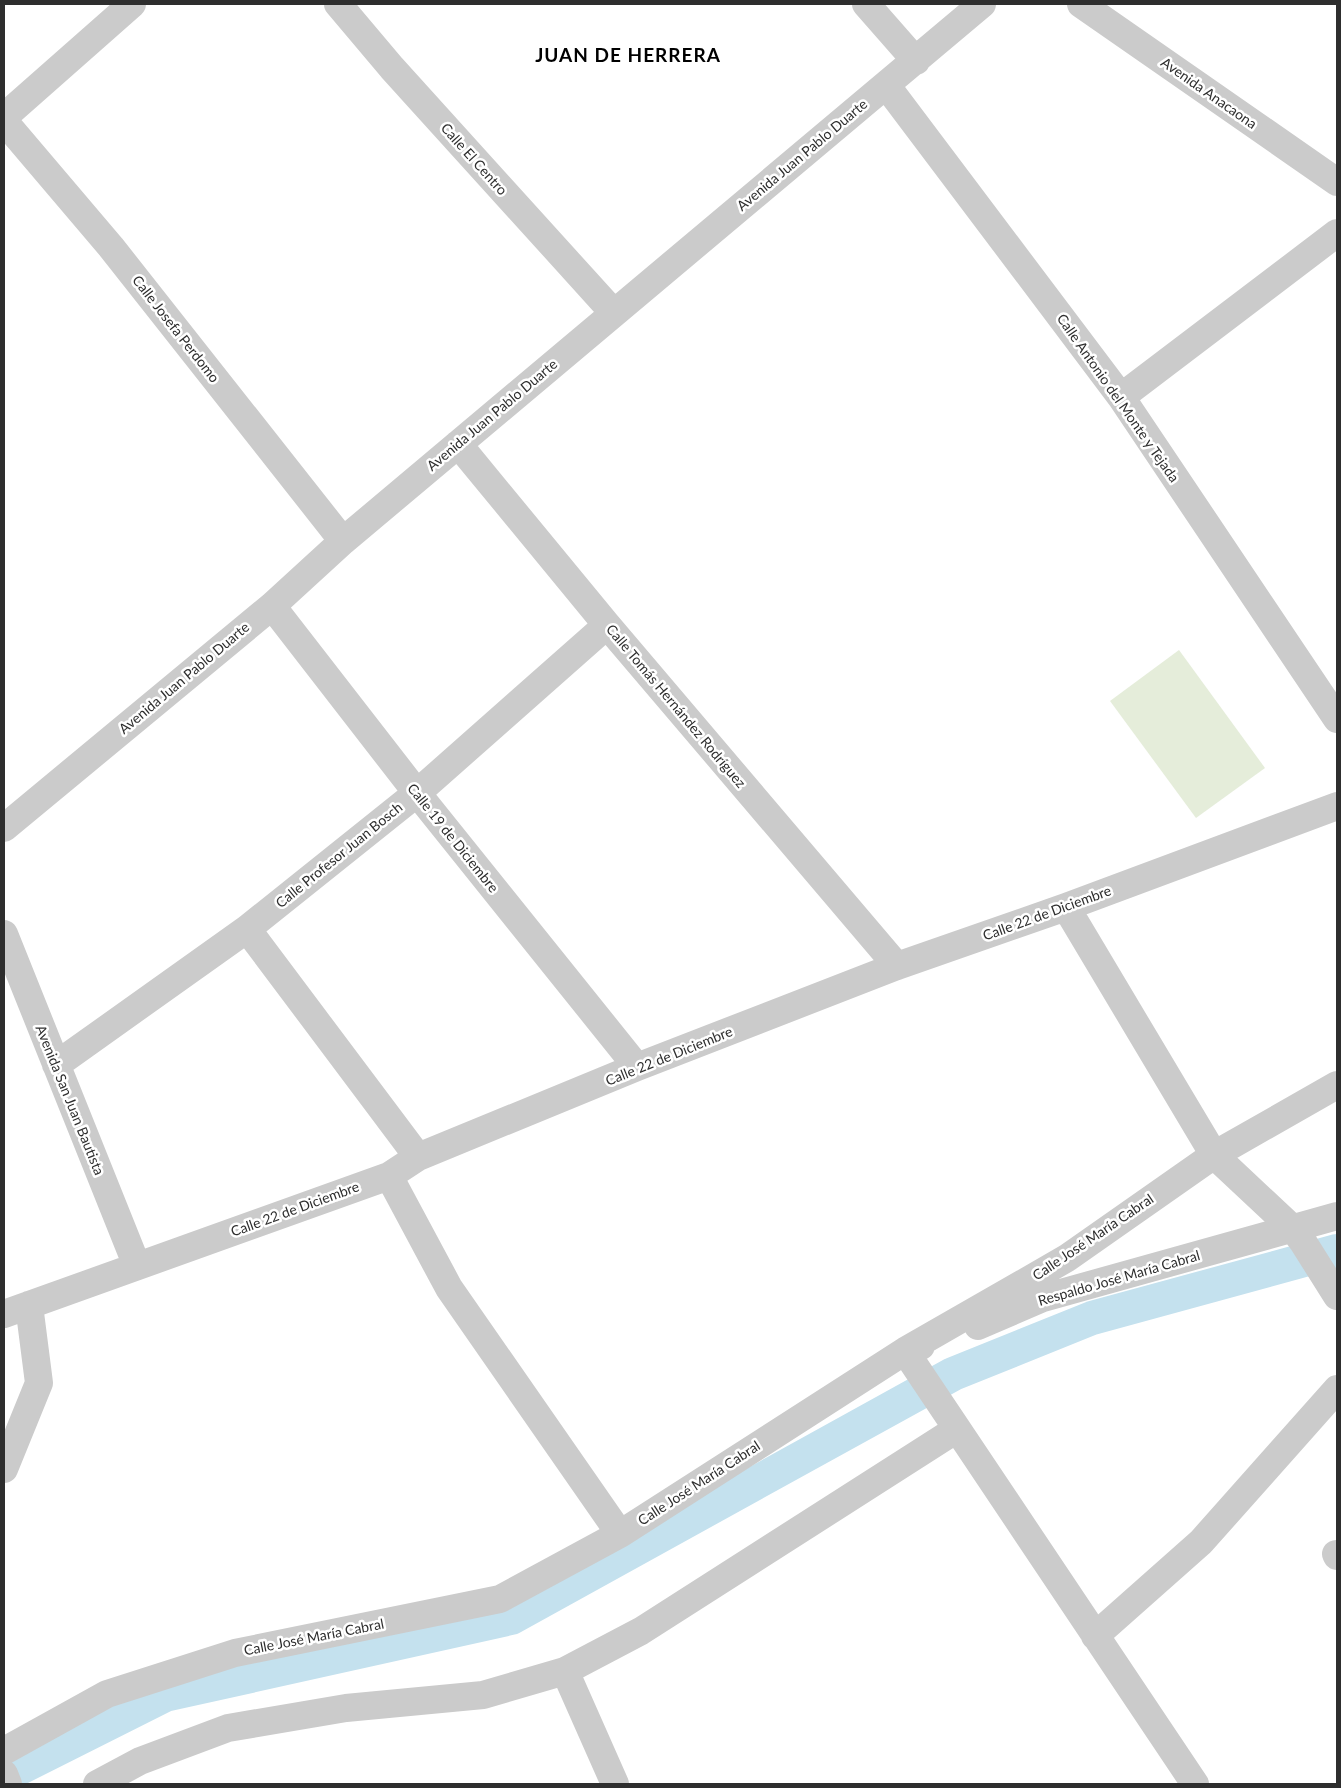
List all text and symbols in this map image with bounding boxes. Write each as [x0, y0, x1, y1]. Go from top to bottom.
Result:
district label: JUAN DE HERRERA [535, 43, 721, 66]
street label: Avenida Anacaona [1158, 53, 1260, 132]
street label: Avenida Juan Pablo Duarte [733, 95, 870, 214]
street label: Calle El Centro [438, 119, 511, 198]
street label: Calle Josefa Perdomo [129, 272, 224, 386]
street label: Calle Antonio del Monte y Tejada [1054, 310, 1183, 485]
street label: Avenida Juan Pablo Duarte [423, 355, 560, 474]
street label: Avenida Juan Pablo Duarte [115, 618, 252, 737]
street label: Calle Tomás Hernández Rodríguez [603, 620, 750, 791]
street label: Calle 19 de Diciembre [404, 780, 503, 896]
street label: Calle Profesor Juan Bosch [272, 798, 405, 911]
street label: Calle 22 de Diciembre [980, 881, 1113, 944]
street label: Avenida San Juan Bautista [33, 1022, 108, 1177]
street label: Calle 22 de Diciembre [603, 1022, 735, 1089]
street label: Calle 22 de Diciembre [228, 1177, 361, 1240]
street label: Calle José María Cabral [1029, 1190, 1156, 1283]
street label: Respaldo José María Cabral [1036, 1246, 1202, 1309]
street label: Calle José María Cabral [634, 1437, 763, 1528]
street label: Calle José María Cabral [242, 1615, 385, 1658]

